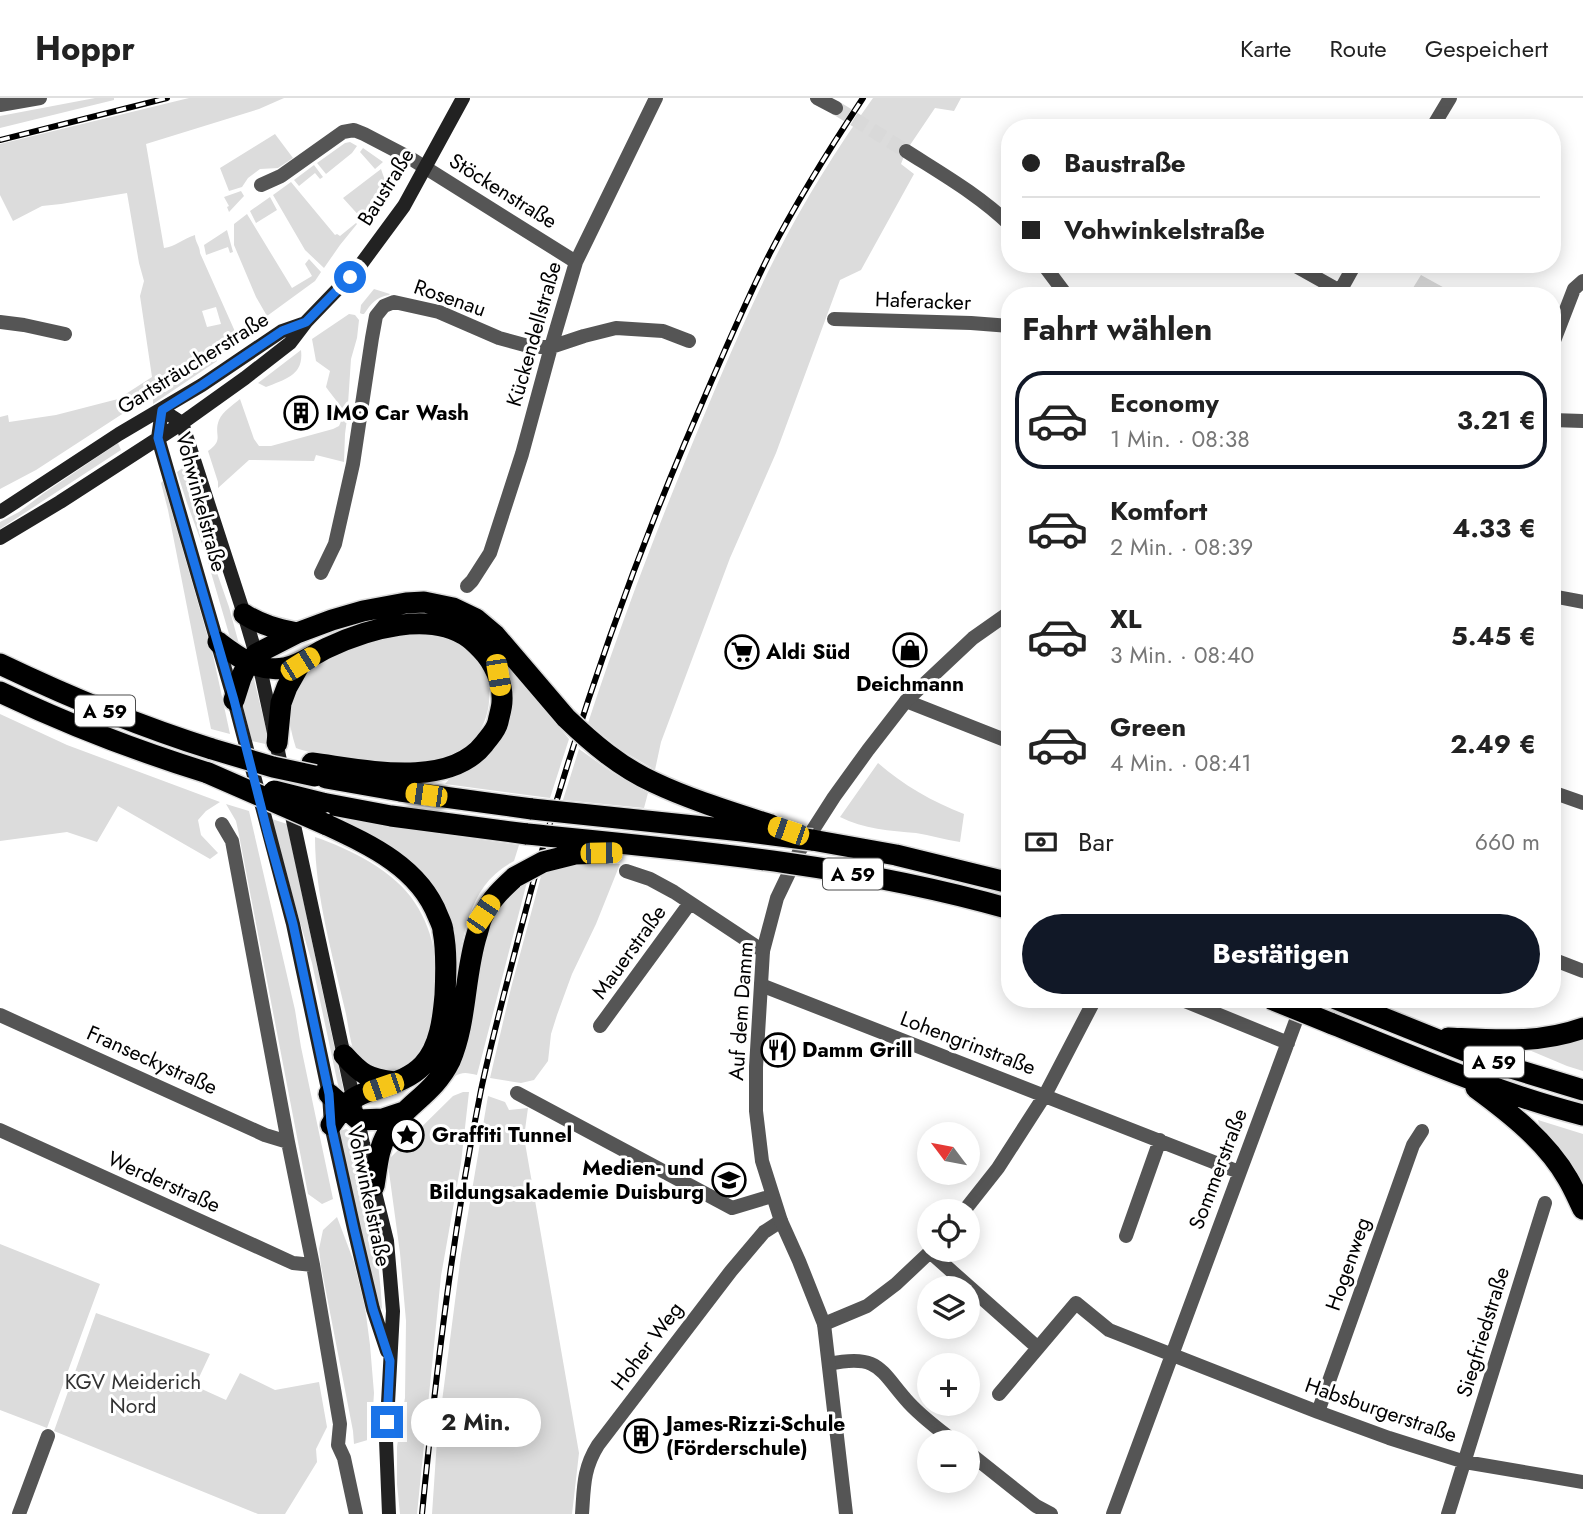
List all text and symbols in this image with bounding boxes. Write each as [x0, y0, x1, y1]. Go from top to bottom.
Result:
text: Hoppr [35, 25, 135, 72]
text: Karte [1240, 31, 1291, 66]
text: Route [1329, 31, 1387, 66]
text: Gespeichert [1425, 31, 1548, 66]
street label: Baustraße [350, 142, 422, 232]
text: Baustraße [1064, 144, 1186, 182]
street label: Stöckenstraße [443, 146, 563, 236]
text: Vohwinkelstraße [1064, 211, 1265, 249]
street label: Kückendellstraße [499, 258, 569, 410]
route start [334, 261, 366, 293]
street label: Rosenau [410, 272, 490, 324]
street label: Haferacker [874, 284, 972, 318]
street label: Gartsträucherstraße [112, 304, 275, 422]
text: Fahrt wählen [1022, 306, 1212, 352]
text: Economy [1110, 384, 1219, 422]
icon: car [1026, 389, 1089, 452]
building icon: IMO Car Wash [282, 394, 320, 432]
place label: IMO Car Wash [326, 398, 469, 428]
text: 3.21 € [1457, 401, 1536, 439]
text: 1 Min. · 08:38 [1110, 422, 1250, 456]
street label: Vohwinkelstraße [168, 429, 234, 575]
text: Komfort [1110, 492, 1207, 530]
icon: car [1026, 497, 1089, 560]
text: 4.33 € [1452, 509, 1536, 547]
text: 2 Min. · 08:39 [1110, 530, 1253, 564]
text: XL [1110, 600, 1142, 638]
icon: car [1026, 605, 1089, 668]
text: 5.45 € [1451, 617, 1536, 655]
shop icon: Deichmann [891, 631, 929, 669]
supermarket icon: Aldi Süd [723, 633, 761, 671]
place label: Aldi Süd [765, 637, 850, 667]
text: 3 Min. · 08:40 [1110, 638, 1254, 672]
car [277, 644, 324, 684]
car [485, 653, 512, 697]
place label: Deichmann [856, 669, 964, 699]
road number: A 59 [75, 696, 135, 726]
text: Green [1110, 708, 1186, 746]
icon: car [1026, 713, 1089, 776]
text: 2.49 € [1450, 725, 1536, 763]
text: 4 Min. · 08:41 [1110, 746, 1252, 780]
car [404, 782, 449, 808]
car [765, 814, 812, 848]
icon: cash [1022, 823, 1060, 861]
text: Bar [1078, 823, 1114, 861]
text: 660 m [1475, 825, 1540, 859]
car [580, 842, 623, 864]
road number: A 59 [823, 859, 883, 890]
car [463, 891, 504, 937]
street label: Mauerstraße [585, 899, 673, 1005]
button: Bestätigen [1022, 914, 1540, 994]
street label: Auf dem Damm [721, 940, 761, 1082]
street label: Lohengrinstraße [896, 1003, 1040, 1083]
street label: Franseckystraße [82, 1018, 222, 1102]
restaurant icon: Damm Grill [759, 1031, 797, 1069]
place label: Damm Grill [802, 1035, 912, 1065]
road number: A 59 [1464, 1046, 1524, 1078]
car [360, 1070, 407, 1104]
street label: Sommerstraße [1181, 1104, 1255, 1234]
place icon: Graffiti Tunnel [388, 1116, 426, 1154]
place label: Graffiti Tunnel [432, 1120, 572, 1150]
north arrow [917, 1122, 980, 1185]
map controls [917, 1122, 980, 1493]
street label: Vohwinkelstraße [339, 1123, 399, 1269]
street label: Werderstraße [103, 1144, 225, 1220]
place label: Medien- und Bildungsakademie Duisburg [429, 1153, 704, 1207]
school or university icon: Medien- und Bildungsakademie Duisburg [710, 1161, 748, 1199]
button: locate [917, 1199, 980, 1262]
street label: Hogenweg [1318, 1213, 1378, 1315]
street label: Siegfriedstraße [1449, 1263, 1517, 1401]
button: layers [917, 1276, 980, 1339]
street label: Hoher Weg [604, 1296, 690, 1396]
button: + [917, 1353, 980, 1416]
park label: KGV Meiderich Nord [65, 1367, 201, 1421]
street label: Habsburgerstraße [1301, 1370, 1461, 1450]
callout: 2 Min. [412, 1398, 541, 1446]
text: 2 Min. [441, 1405, 511, 1439]
route end [371, 1406, 403, 1438]
place label: James-Rizzi-Schule (Förderschule) [662, 1409, 845, 1463]
building icon: James-Rizzi-Schule (Förderschule) [622, 1417, 660, 1455]
button: − [917, 1430, 980, 1493]

